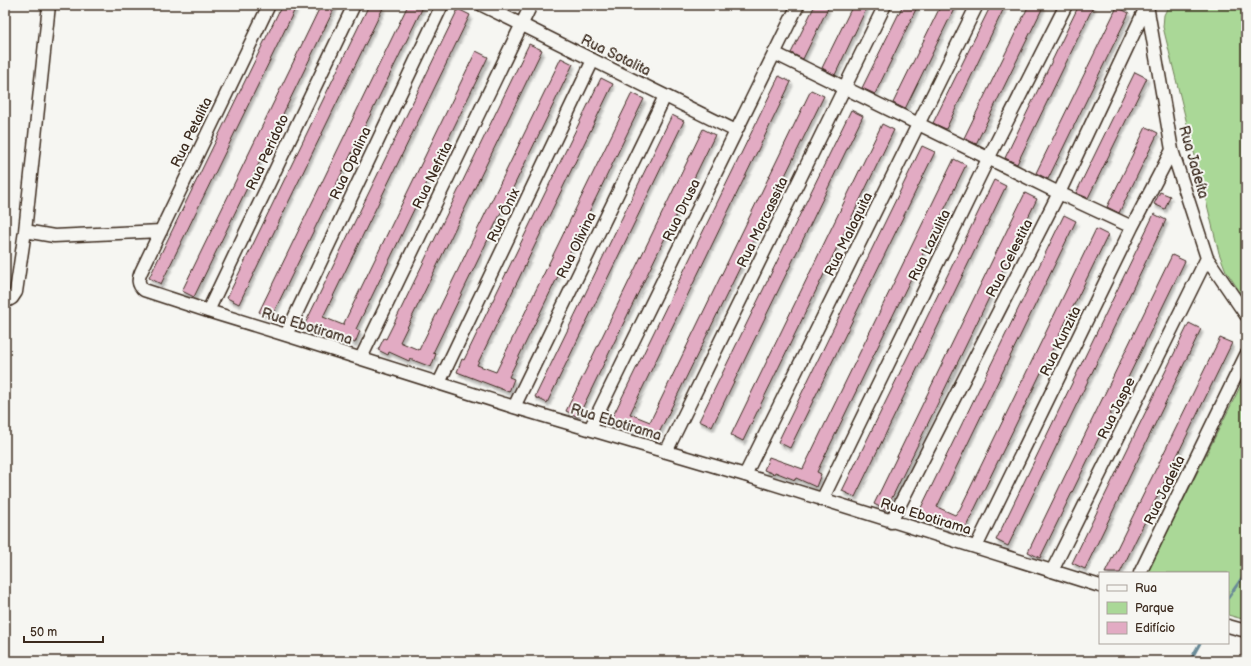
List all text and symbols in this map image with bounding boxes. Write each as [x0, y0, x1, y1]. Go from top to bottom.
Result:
street label: Rua Sotalita [578, 31, 653, 80]
street label: Rua Petalita [167, 94, 216, 170]
street label: Rua Peridoto [242, 111, 292, 193]
street label: Rua Opalina [326, 124, 375, 202]
street label: Rua Jadeíta [1175, 124, 1212, 201]
street label: Rua Nefrita [409, 139, 456, 212]
street label: Rua Marcassita [733, 174, 792, 270]
street label: Rua Drusa [659, 176, 704, 244]
street label: Rua Ônix [483, 185, 524, 245]
street label: Rua Malaquita [821, 189, 876, 279]
street label: Rua Lazulita [905, 207, 954, 284]
street label: Rua Olivina [553, 209, 600, 281]
street label: Rua Celestita [982, 216, 1036, 300]
street label: Rua Kunzita [1036, 303, 1085, 379]
street label: Rua Ebotirama [259, 305, 354, 348]
street label: Rua Jaspe [1094, 374, 1139, 442]
street label: Rua Ebotirama [568, 401, 663, 444]
street label: Rua Jadeíta [1140, 453, 1189, 528]
street label: Rua Ebotirama [878, 495, 973, 538]
legend [1099, 572, 1229, 644]
text: Rua [1135, 581, 1157, 596]
text: Parque [1135, 601, 1174, 616]
scale bar [24, 618, 103, 644]
text: Edifício [1135, 621, 1175, 636]
text: 50 m [30, 625, 57, 640]

